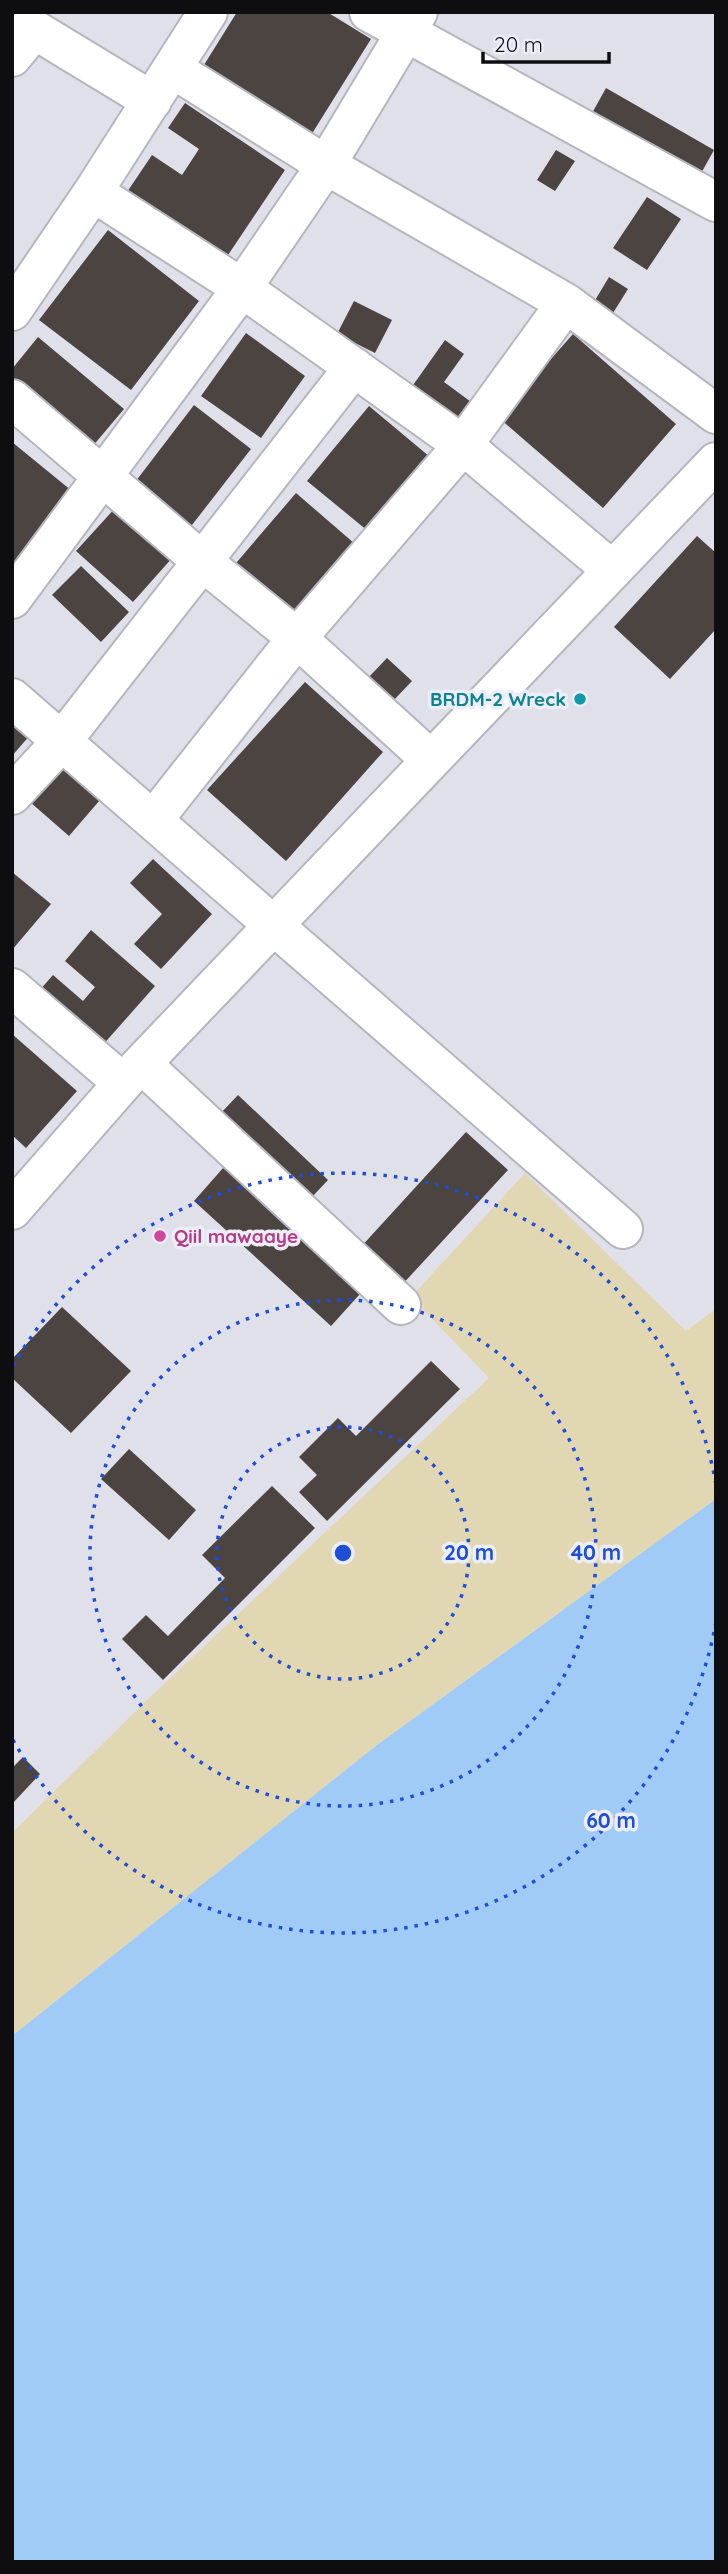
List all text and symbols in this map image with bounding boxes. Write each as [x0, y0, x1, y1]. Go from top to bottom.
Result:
scale bar [483, 21, 609, 65]
text: 20 m [494, 31, 543, 57]
place label: BRDM-2 Wreck [430, 687, 566, 711]
marker: BRDM-2 Wreck [572, 691, 588, 707]
place label: Qiil mawaaye [174, 1224, 298, 1248]
marker: Qiil mawaaye [152, 1228, 168, 1244]
text: 20 m [444, 1539, 494, 1565]
text: 40 m [571, 1539, 621, 1565]
centre of rings [331, 1541, 355, 1565]
text: 60 m [586, 1807, 636, 1833]

